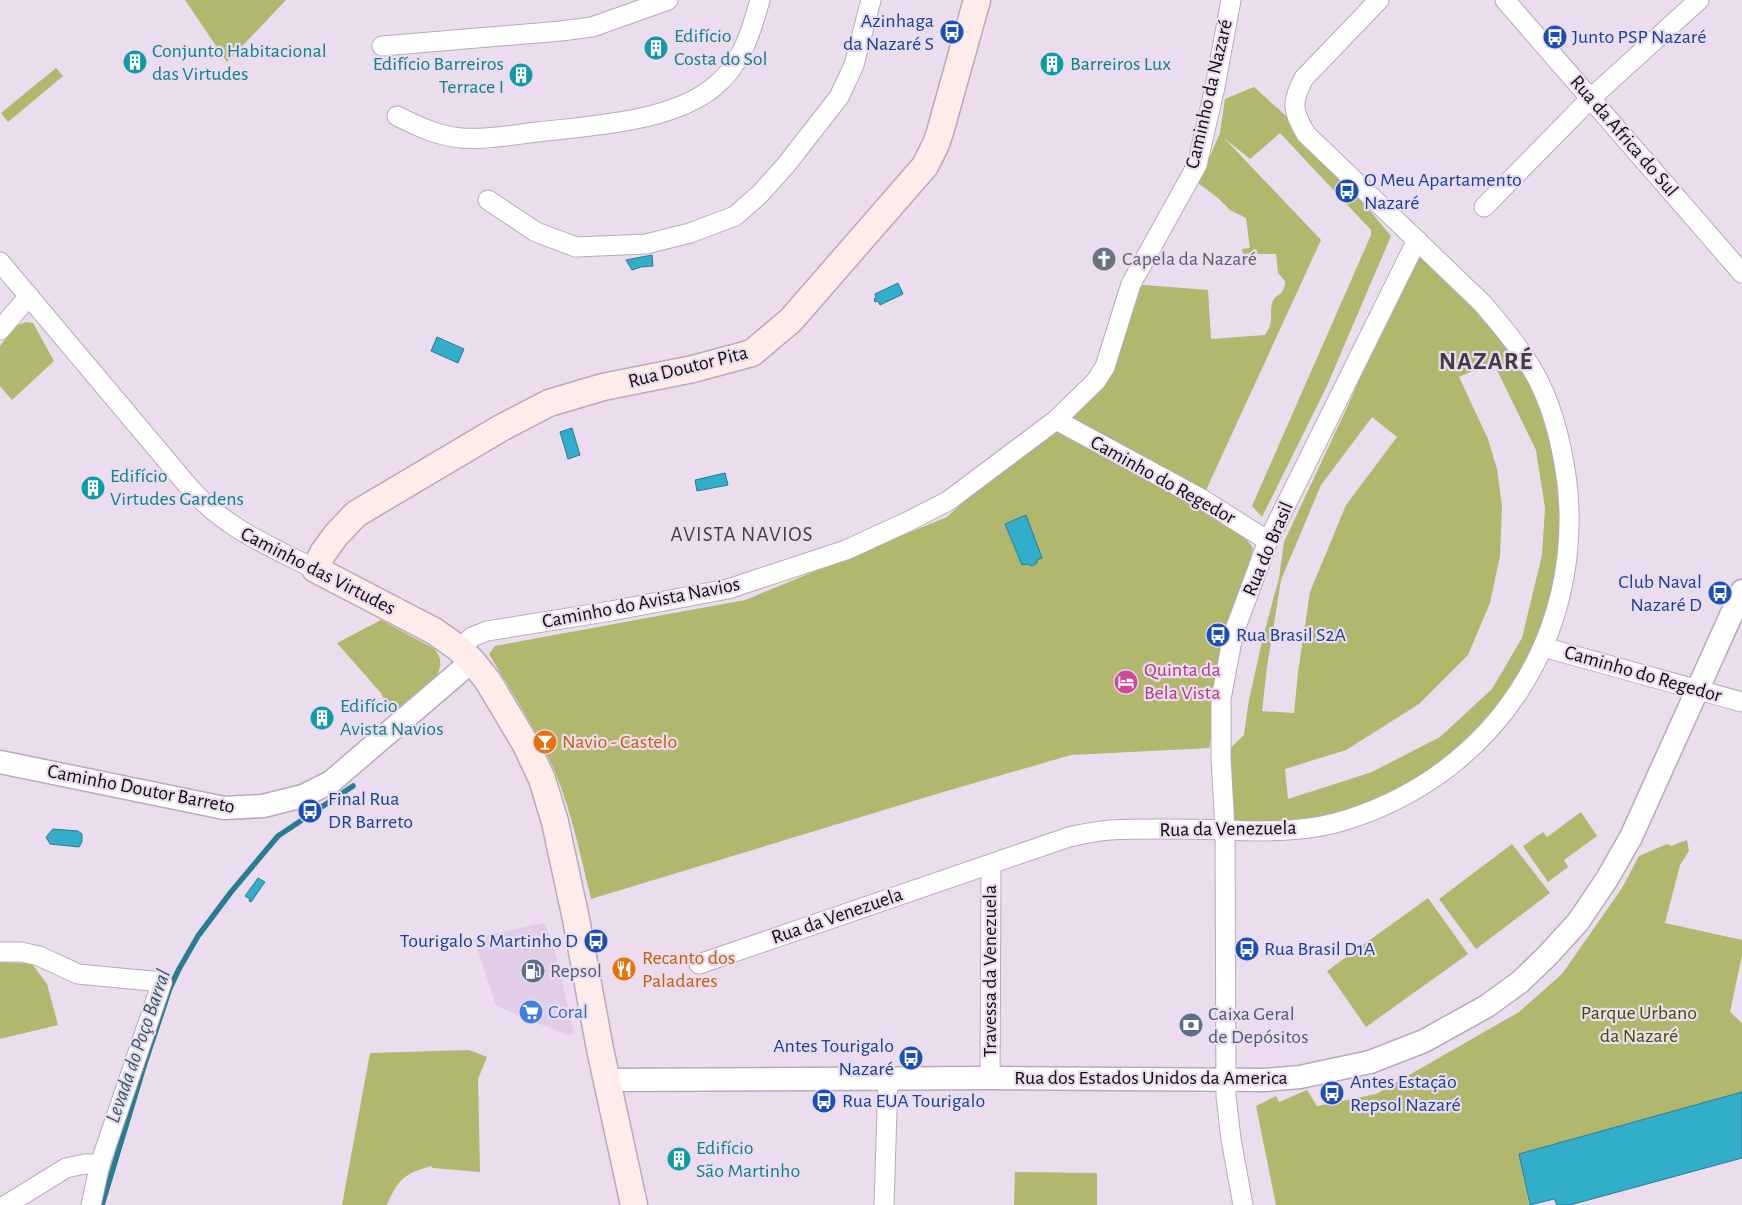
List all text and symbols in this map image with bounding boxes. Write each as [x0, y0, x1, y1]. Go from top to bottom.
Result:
place label: Azinhaga da Nazaré S [843, 11, 934, 54]
street label: Caminho da Nazaré [1182, 17, 1236, 171]
bus stop icon: Azinhaga da Nazaré S [939, 19, 965, 45]
bus stop icon: Junto PSP Nazaré [1542, 24, 1568, 50]
place label: Edifício Costa do Sol [674, 26, 767, 69]
place label: Junto PSP Nazaré [1572, 27, 1707, 47]
building icon: Edifício Costa do Sol [643, 35, 669, 61]
place label: Conjunto Habitacional das Virtudes [152, 41, 327, 84]
building icon: Conjunto Habitacional das Virtudes [122, 49, 148, 75]
building icon: Barreiros Lux [1039, 51, 1065, 77]
place label: Edifício Barreiros Terrace I [373, 54, 504, 97]
place label: Barreiros Lux [1070, 54, 1171, 74]
building icon: Edifício Barreiros Terrace I [508, 62, 534, 88]
street label: Rua da Africa do Sul [1566, 72, 1682, 200]
place label: O Meu Apartamento Nazaré [1364, 170, 1522, 213]
bus stop icon: O Meu Apartamento Nazaré [1334, 178, 1360, 204]
church icon: Capela da Nazaré [1091, 246, 1117, 272]
place label: Capela da Nazaré [1122, 249, 1257, 269]
street label: Rua Doutor Pita [626, 342, 750, 392]
district label: NAZARÉ [1439, 346, 1533, 374]
street label: Caminho do Regedor [1087, 432, 1239, 528]
place label: Edifício Virtudes Gardens [110, 466, 244, 509]
building icon: Edifício Virtudes Gardens [80, 475, 106, 501]
street label: Rua do Brasil [1239, 499, 1297, 599]
street label: Caminho das Virtudes [237, 523, 399, 619]
district label: AVISTA NAVIOS [671, 524, 813, 545]
place label: Club Naval Nazaré D [1618, 572, 1702, 615]
street label: Caminho do Avista Navios [540, 574, 742, 632]
bus stop icon: Club Naval Nazaré D [1707, 580, 1733, 606]
bus stop icon: Rua Brasil S2A [1205, 622, 1231, 648]
place label: Rua Brasil S2A [1236, 625, 1347, 645]
street label: Caminho do Regedor [1562, 642, 1724, 706]
place label: Quinta da Bela Vista [1144, 660, 1221, 703]
hotel icon: Quinta da Bela Vista [1113, 669, 1139, 695]
place label: Edifício Avista Navios [340, 696, 444, 739]
building icon: Edifício Avista Navios [309, 705, 335, 731]
bar icon: Navio - Castelo [532, 729, 558, 755]
place label: Navio - Castelo [562, 732, 677, 752]
street label: Caminho Doutor Barreto [46, 761, 236, 817]
place label: Final Rua DR Barreto [328, 789, 413, 832]
bus stop icon: Final Rua DR Barreto [297, 798, 323, 824]
street label: Rua da Venezuela [1159, 818, 1297, 840]
street label: Rua da Venezuela [769, 884, 905, 948]
street label: Travessa da Venezuela [980, 885, 1000, 1057]
bus stop icon: Tourigalo S Martinho D [583, 928, 609, 954]
place label: Tourigalo S Martinho D [400, 931, 578, 951]
bus stop icon: Rua Brasil D1A [1234, 936, 1260, 962]
place label: Rua Brasil D1A [1264, 939, 1376, 959]
place label: Recanto dos Paladares [642, 948, 735, 991]
restaurant icon: Recanto dos Paladares [611, 956, 637, 982]
fuel station icon: Repsol [520, 958, 546, 984]
place label: Repsol [550, 961, 602, 981]
water label: Levada do Poço Barral [102, 967, 174, 1125]
supermarket icon: Coral [518, 999, 544, 1025]
place label: Coral [548, 1002, 588, 1022]
park label: Parque Urbano da Nazaré [1581, 1003, 1697, 1046]
place label: Caixa Geral de Depósitos [1208, 1004, 1309, 1047]
bank icon: Caixa Geral de Depósitos [1178, 1012, 1204, 1038]
place label: Antes Tourigalo Nazaré [773, 1036, 894, 1079]
bus stop icon: Antes Tourigalo Nazaré [898, 1045, 924, 1071]
street label: Rua dos Estados Unidos da America [1014, 1068, 1288, 1088]
place label: Antes Estação Repsol Nazaré [1350, 1072, 1461, 1115]
bus stop icon: Antes Estação Repsol Nazaré [1319, 1080, 1345, 1106]
bus stop icon: Rua EUA Tourigalo [811, 1088, 837, 1114]
place label: Rua EUA Tourigalo [842, 1091, 985, 1111]
place label: Edifício São Martinho [696, 1138, 800, 1181]
building icon: Edifício São Martinho [666, 1146, 692, 1172]

